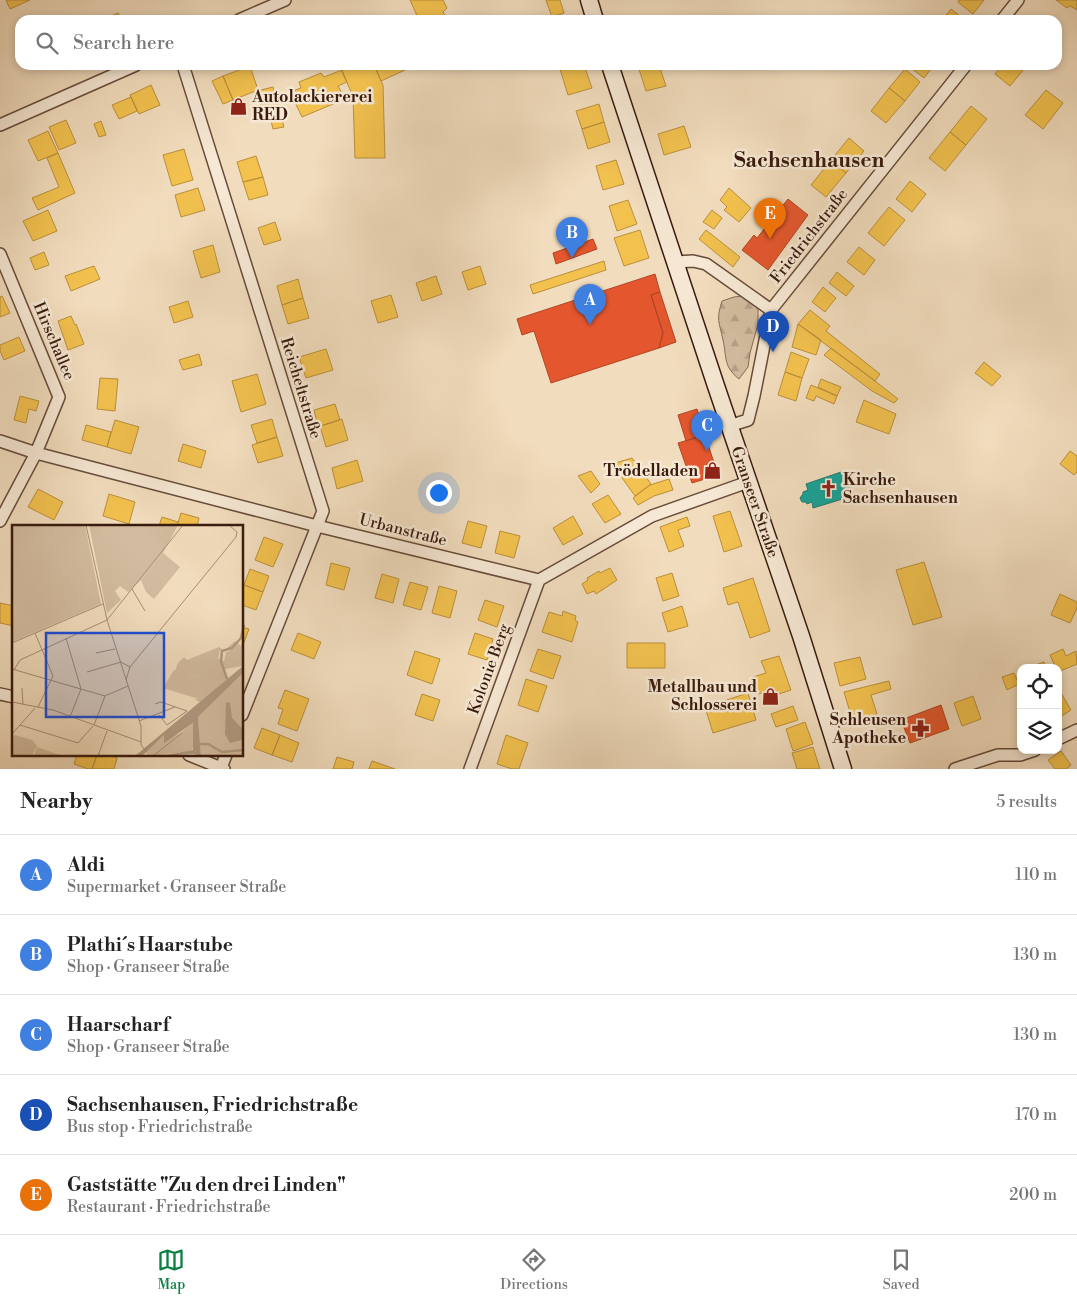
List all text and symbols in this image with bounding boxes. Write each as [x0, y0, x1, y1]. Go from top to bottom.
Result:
search box [15, 15, 1062, 70]
icon: search [33, 29, 61, 57]
text: Search here [73, 31, 174, 55]
place label: Autolackiererei RED [251, 87, 372, 125]
shop icon: Autolackiererei RED [228, 96, 248, 116]
district label: Sachsenhausen [734, 148, 884, 174]
street label: Friedrichstraße [766, 185, 852, 287]
pin: E [754, 198, 786, 239]
pin: B [556, 217, 588, 258]
pin: A [574, 284, 606, 325]
street label: Hirschallee [29, 299, 79, 383]
pin: D [757, 311, 789, 352]
street label: Reicheltstraße [276, 335, 326, 441]
pin: C [691, 410, 723, 451]
street label: Granseer Straße [727, 444, 783, 560]
place label: Trödelladen [603, 461, 698, 481]
shop icon: Trödelladen [702, 461, 722, 481]
place label: Kirche Sachsenhausen [843, 470, 958, 508]
church icon: Kirche Sachsenhausen [819, 479, 839, 499]
your location [426, 480, 452, 506]
street label: Urbanstraße [357, 509, 449, 551]
inset map [12, 525, 244, 756]
street label: Kolonie Berg [463, 620, 515, 717]
map controls [1017, 664, 1062, 754]
button: locate [1017, 664, 1062, 709]
place label: Metallbau und Schlosserei [647, 677, 757, 715]
shop icon: Metallbau und Schlosserei [761, 686, 781, 706]
button: layers [1017, 709, 1062, 754]
place label: Schleusen Apotheke [830, 710, 906, 748]
pharmacy icon: Schleusen Apotheke [910, 719, 930, 739]
text: Nearby [20, 789, 93, 815]
text: 5 results [996, 792, 1057, 812]
text: Aldi [67, 853, 105, 877]
text: A [30, 865, 42, 885]
text: 110 m [1015, 865, 1057, 885]
text: Supermarket · Granseer Straße [67, 877, 286, 897]
text: Plathi´s Haarstube [67, 933, 233, 957]
text: B [30, 945, 42, 965]
text: 130 m [1013, 945, 1057, 965]
text: Shop · Granseer Straße [67, 957, 230, 977]
text: Haarscharf [67, 1013, 169, 1037]
text: C [30, 1025, 42, 1045]
text: 130 m [1013, 1025, 1057, 1045]
text: Shop · Granseer Straße [67, 1037, 230, 1057]
text: Sachsenhausen, Friedrichstraße [67, 1093, 358, 1117]
text: D [30, 1105, 42, 1125]
text: 170 m [1015, 1105, 1057, 1125]
text: Bus stop · Friedrichstraße [67, 1117, 253, 1137]
text: Gaststätte "Zu den drei Linden" [67, 1173, 346, 1197]
text: E [30, 1185, 42, 1205]
text: 200 m [1009, 1185, 1057, 1205]
text: Restaurant · Friedrichstraße [67, 1197, 271, 1217]
tab: Map [157, 1246, 185, 1294]
tab: Directions [500, 1246, 568, 1294]
tab: Saved [883, 1246, 920, 1294]

